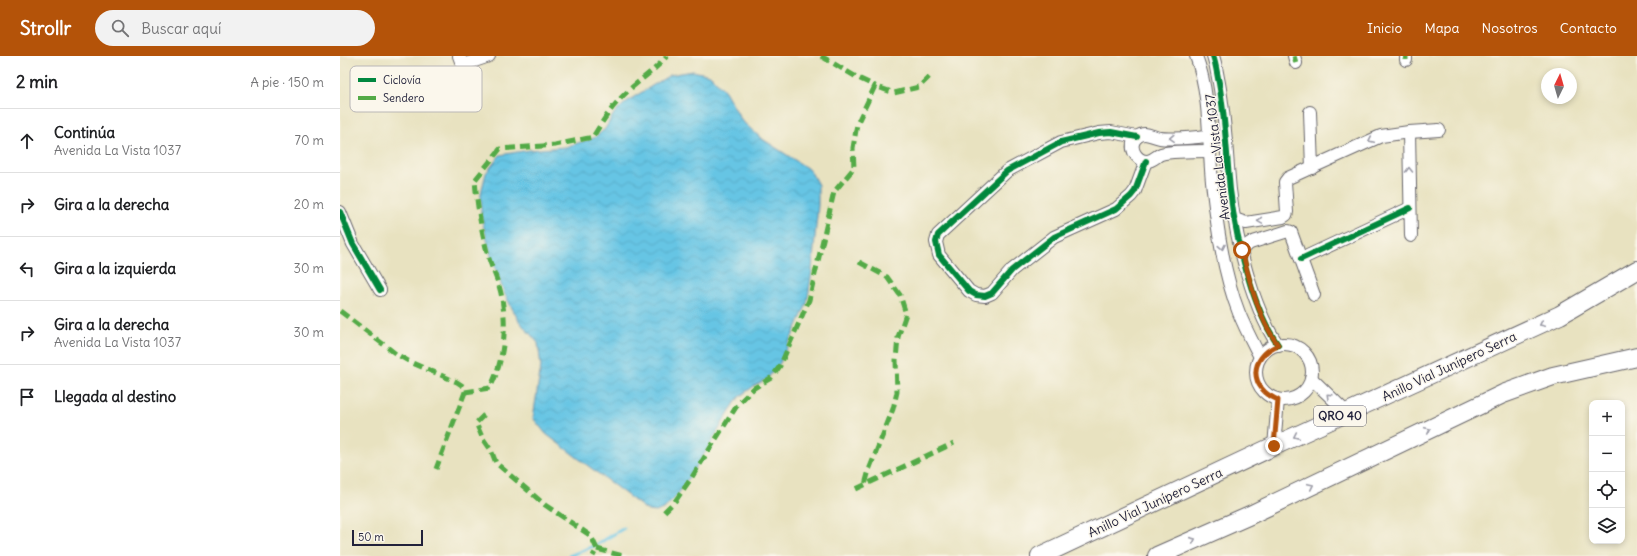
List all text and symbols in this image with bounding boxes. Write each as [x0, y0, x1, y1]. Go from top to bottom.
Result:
search box [95, 10, 375, 46]
text: Strollr [20, 16, 71, 40]
icon: search [109, 17, 131, 39]
text: Buscar aquí [141, 19, 221, 38]
text: Inicio [1367, 19, 1402, 37]
text: Mapa [1424, 19, 1460, 37]
text: Nosotros [1482, 19, 1538, 37]
text: Contacto [1560, 19, 1617, 37]
legend [350, 66, 482, 112]
north arrow [1541, 68, 1577, 104]
text: 2 min [16, 71, 58, 93]
text: Ciclovía [383, 73, 421, 87]
text: A pie · 150 m [250, 74, 324, 91]
text: Sendero [383, 91, 424, 105]
street label: Avenida La Vista 1037 [1201, 92, 1234, 221]
text: Continúa [54, 123, 115, 142]
icon: ahead [16, 130, 38, 152]
text: 70 m [295, 132, 324, 149]
one-way arrow [1169, 133, 1175, 142]
one-way arrow [1368, 135, 1376, 143]
text: Avenida La Vista 1037 [54, 142, 181, 159]
one-way arrow [1405, 167, 1413, 173]
icon: right [16, 194, 38, 216]
text: Gira a la derecha [54, 195, 169, 214]
text: 20 m [294, 196, 324, 213]
one-way arrow [1257, 216, 1263, 225]
route start [1233, 241, 1251, 259]
one-way arrow [1217, 244, 1225, 250]
icon: left [16, 258, 38, 280]
text: Gira a la izquierda [54, 259, 176, 278]
text: 30 m [294, 260, 324, 277]
text: Gira a la derecha [54, 315, 169, 334]
one-way arrow [1539, 319, 1546, 327]
icon: right [16, 322, 38, 344]
text: 30 m [294, 324, 324, 341]
street label: Anillo Vial Junípero Serra [1379, 328, 1519, 405]
text: Avenida La Vista 1037 [54, 334, 181, 351]
icon: arrive [16, 386, 38, 408]
text: Llegada al destino [54, 387, 176, 406]
one-way arrow [1326, 393, 1334, 400]
map controls [1589, 400, 1625, 544]
button: + [1589, 400, 1625, 436]
road number: QRO 40 [1314, 406, 1366, 426]
one-way arrow [1424, 427, 1432, 435]
one-way arrow [1293, 431, 1301, 439]
button: − [1589, 436, 1625, 472]
route end [1265, 437, 1283, 455]
street label: Anillo Vial Junípero Serra [1085, 464, 1225, 541]
button: locate [1589, 472, 1625, 508]
one-way arrow [1307, 483, 1314, 491]
button: layers [1589, 508, 1625, 544]
scale bar [352, 528, 423, 547]
text: 50 m [358, 530, 384, 544]
one-way arrow [1188, 537, 1196, 545]

